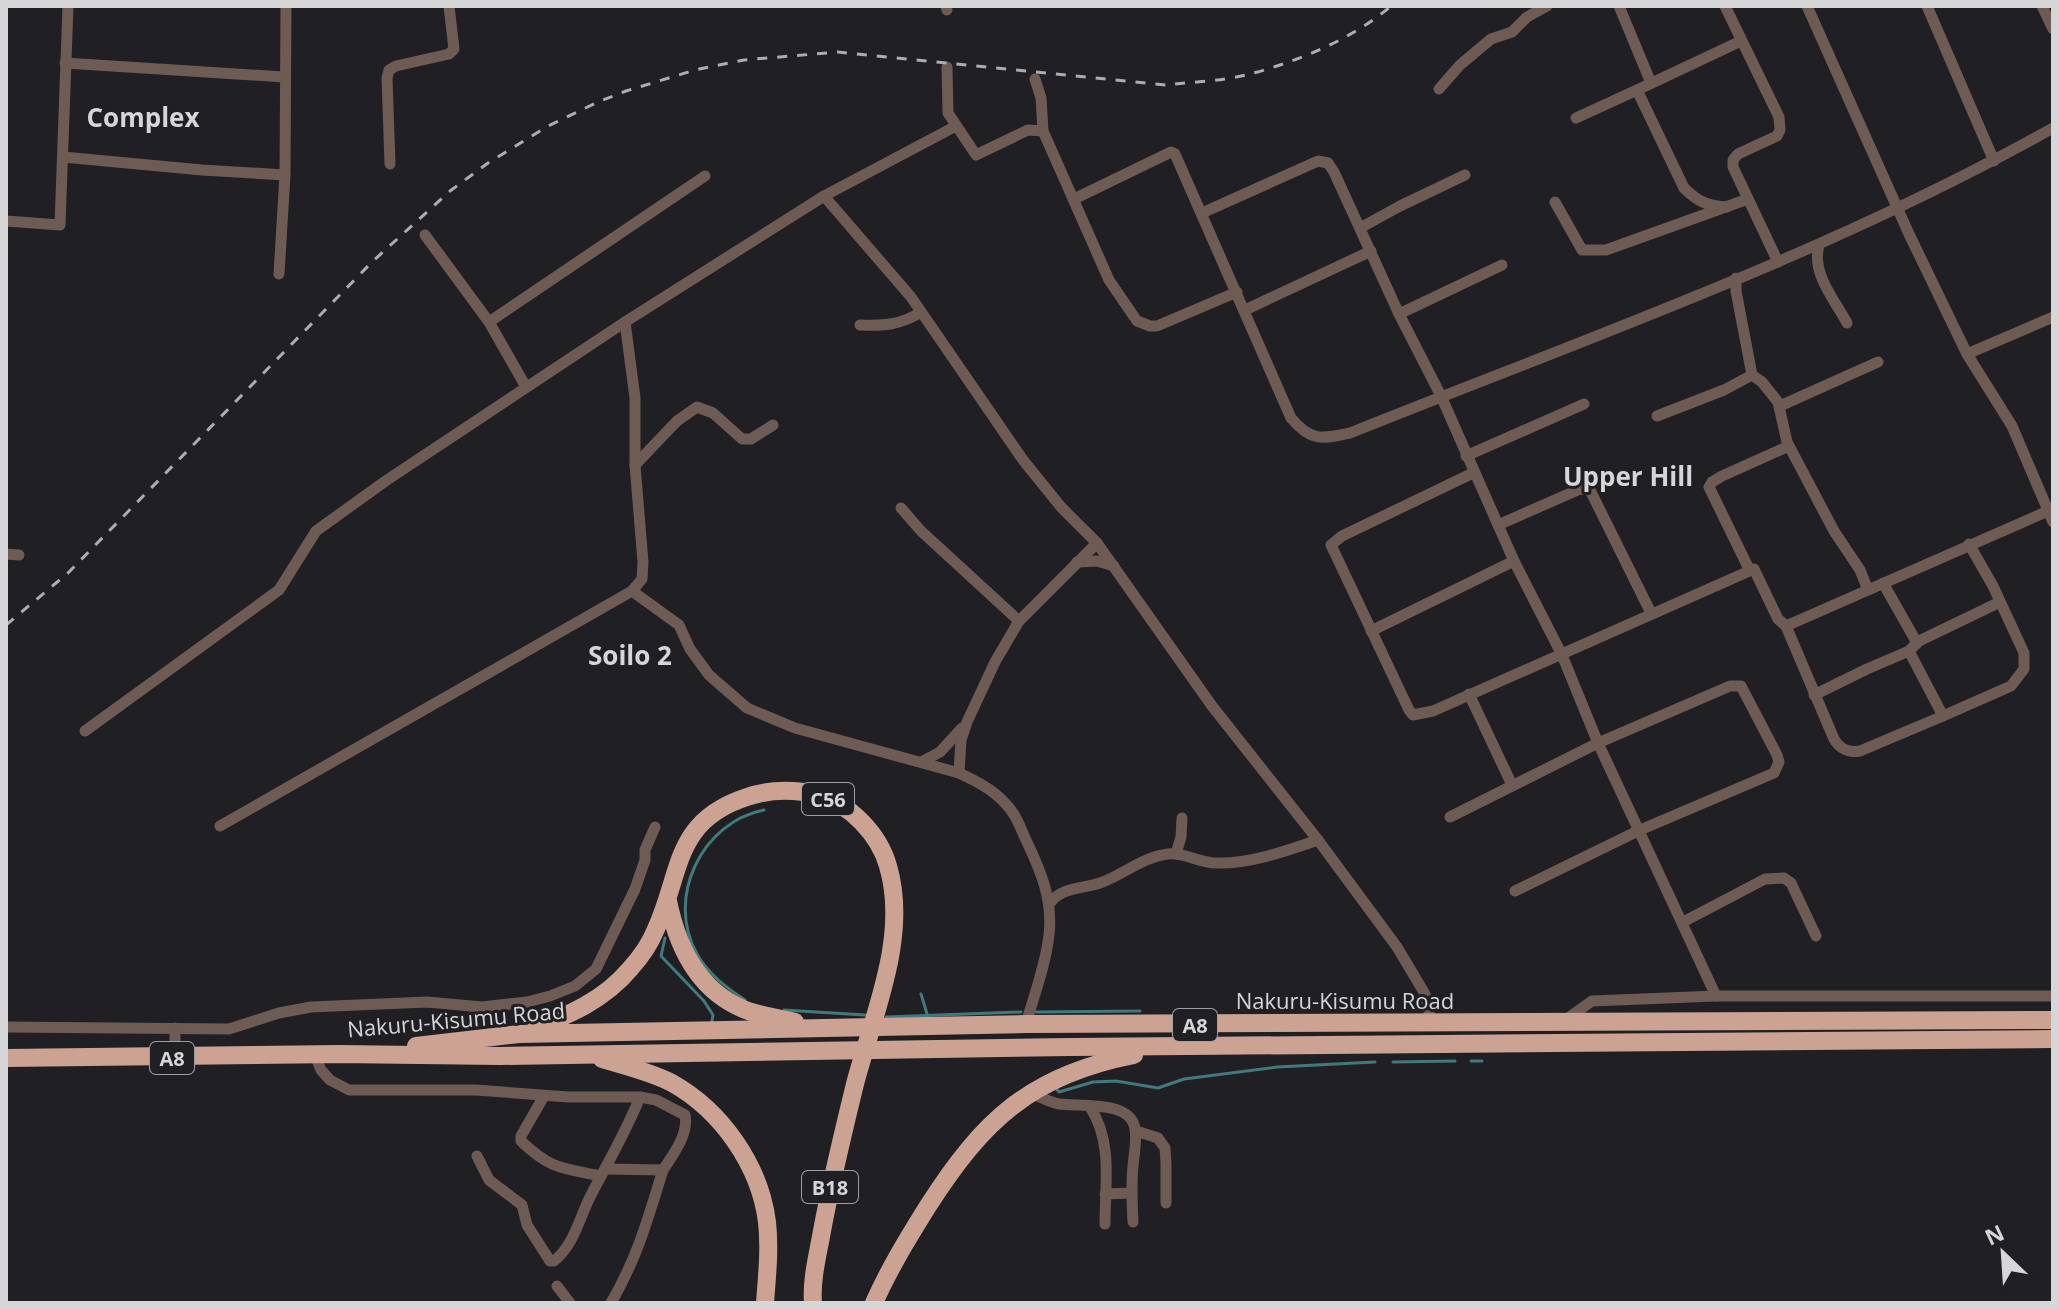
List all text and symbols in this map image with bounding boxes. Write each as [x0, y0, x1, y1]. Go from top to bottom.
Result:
district label: Complex [87, 99, 199, 135]
district label: Upper Hill [1563, 458, 1693, 494]
district label: Soilo 2 [588, 637, 672, 673]
road number: C56 [802, 783, 854, 815]
street label: Nakuru-Kisumu Road [1236, 985, 1454, 1015]
street label: Nakuru-Kisumu Road [346, 995, 566, 1043]
road number: A8 [1173, 1009, 1217, 1041]
road number: A8 [150, 1042, 194, 1074]
road number: B18 [802, 1171, 858, 1203]
north arrow [1963, 1213, 2043, 1293]
text: N [1980, 1217, 2009, 1251]

